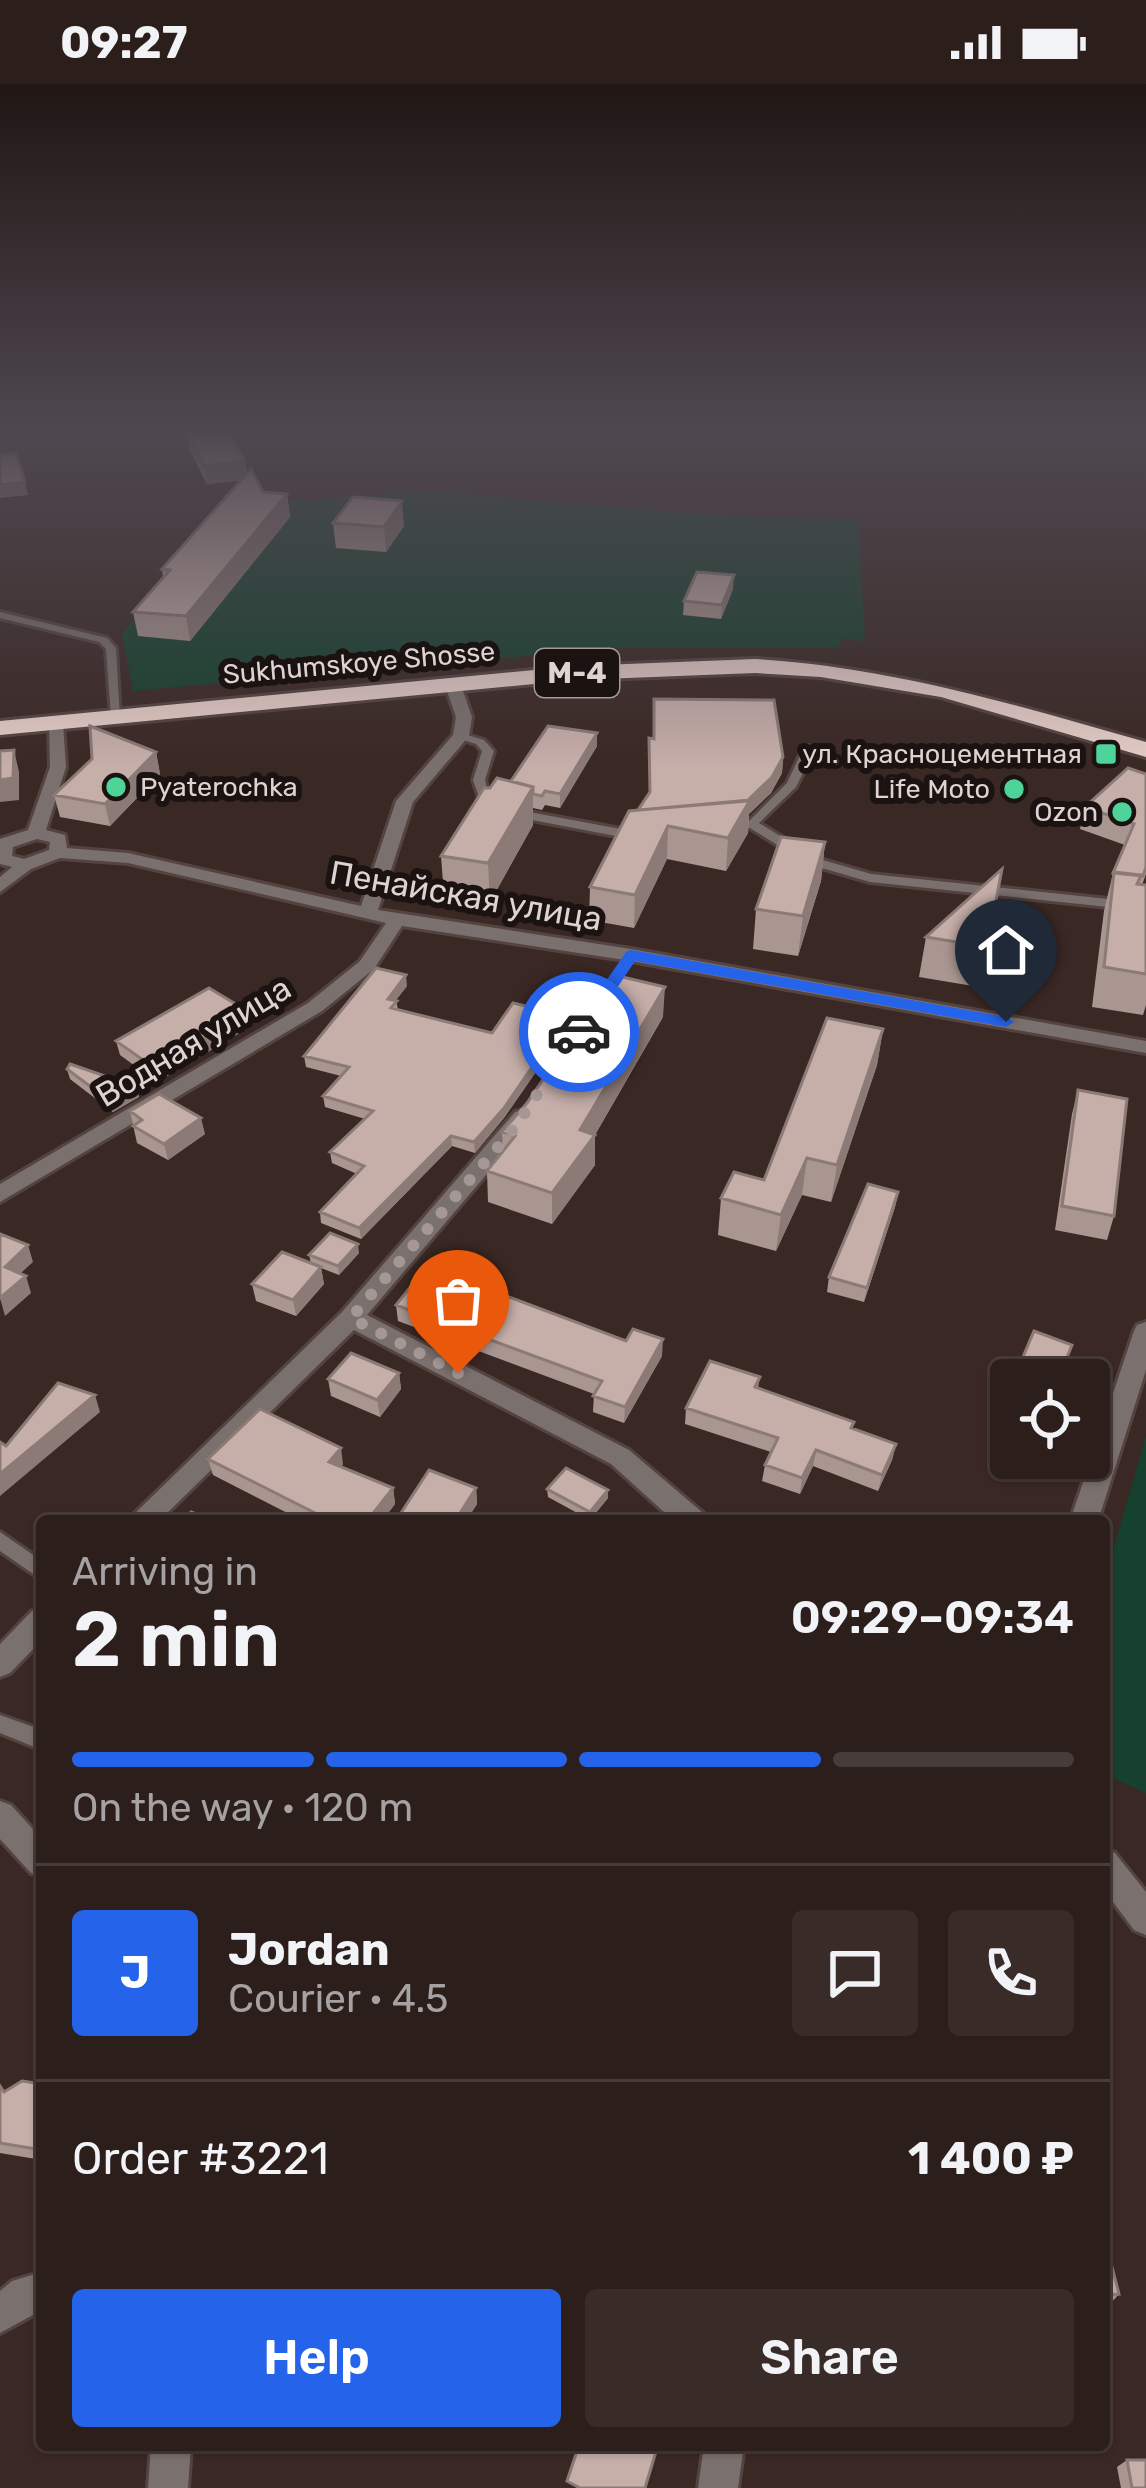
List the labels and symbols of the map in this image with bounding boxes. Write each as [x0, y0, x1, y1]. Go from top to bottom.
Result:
street label: Sukhumskoye Shosse [222, 635, 496, 691]
road number: М-4 [535, 649, 619, 697]
place label: ул. Красноцементная [802, 738, 1082, 770]
marker: ул. Красноцементная [1093, 741, 1119, 767]
place label: Pyaterochka [140, 771, 298, 803]
place label: Life Moto [874, 773, 990, 805]
marker: Pyaterochka [103, 774, 129, 800]
marker: Life Moto [1001, 776, 1027, 802]
place label: Ozon [1034, 796, 1098, 828]
marker: Ozon [1109, 799, 1135, 825]
street label: Пенайская улица [327, 852, 605, 939]
pin [955, 899, 1057, 1022]
street label: Водная улица [89, 968, 298, 1115]
courier [519, 972, 639, 1092]
pin [407, 1250, 509, 1373]

